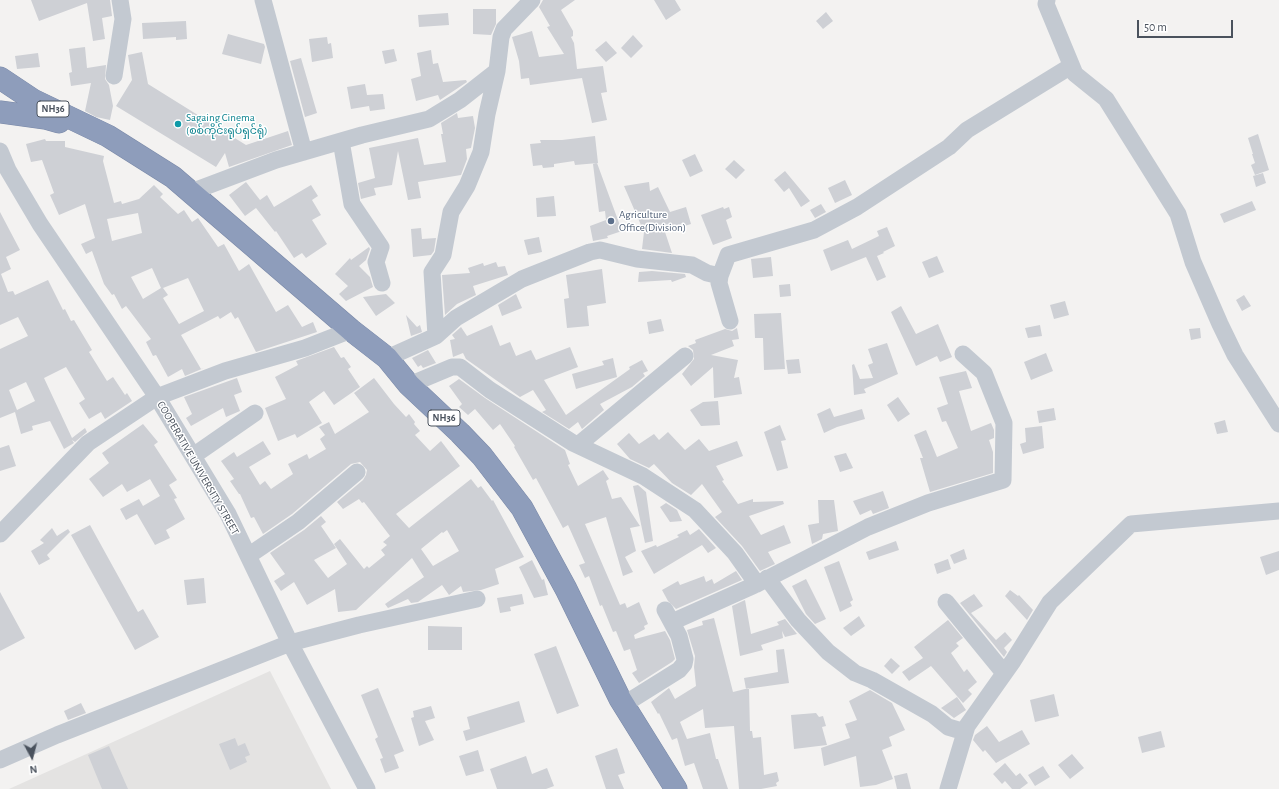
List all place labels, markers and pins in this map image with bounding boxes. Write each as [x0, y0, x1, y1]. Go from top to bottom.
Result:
place label: Sagaing Cinema (စစ်ကိုင်းရုပ်ရှင်ရုံ) [186, 111, 268, 137]
marker: Sagaing Cinema (စစ်ကိုင်းရုပ်ရှင်ရုံ) [173, 119, 183, 129]
place label: Agriculture Office(Division) [619, 208, 686, 234]
marker: Agriculture Office(Division) [606, 216, 616, 226]

